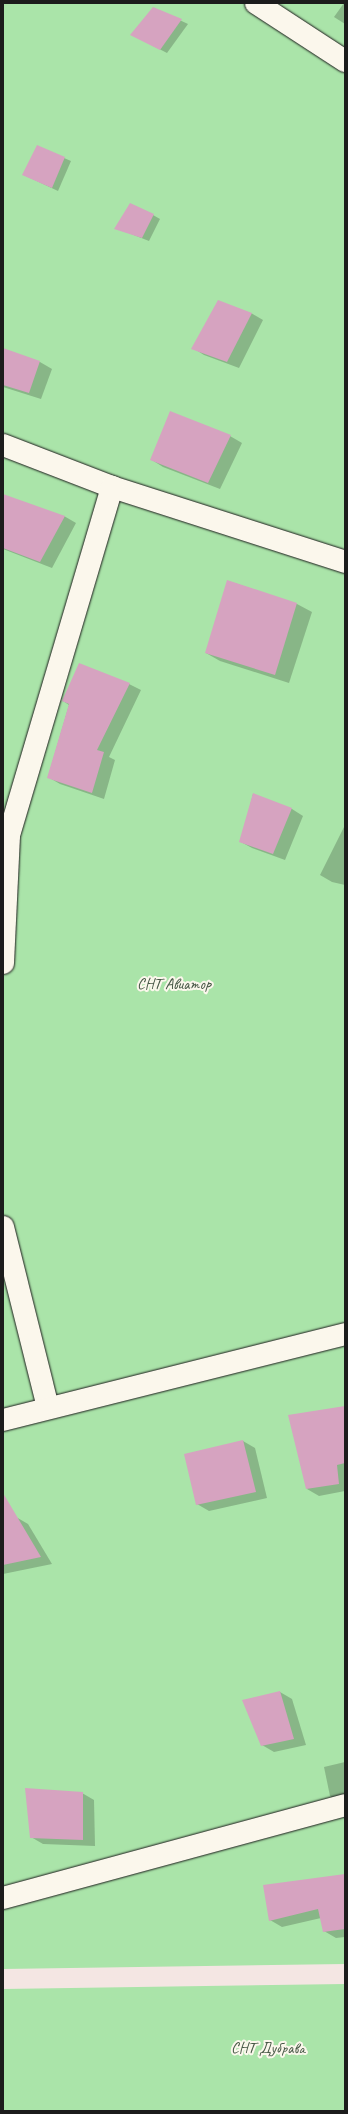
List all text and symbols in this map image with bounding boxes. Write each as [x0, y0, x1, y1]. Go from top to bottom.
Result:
park label: СНТ Авиатор [137, 974, 211, 994]
park label: СНТ Дубрава [231, 2038, 305, 2058]

